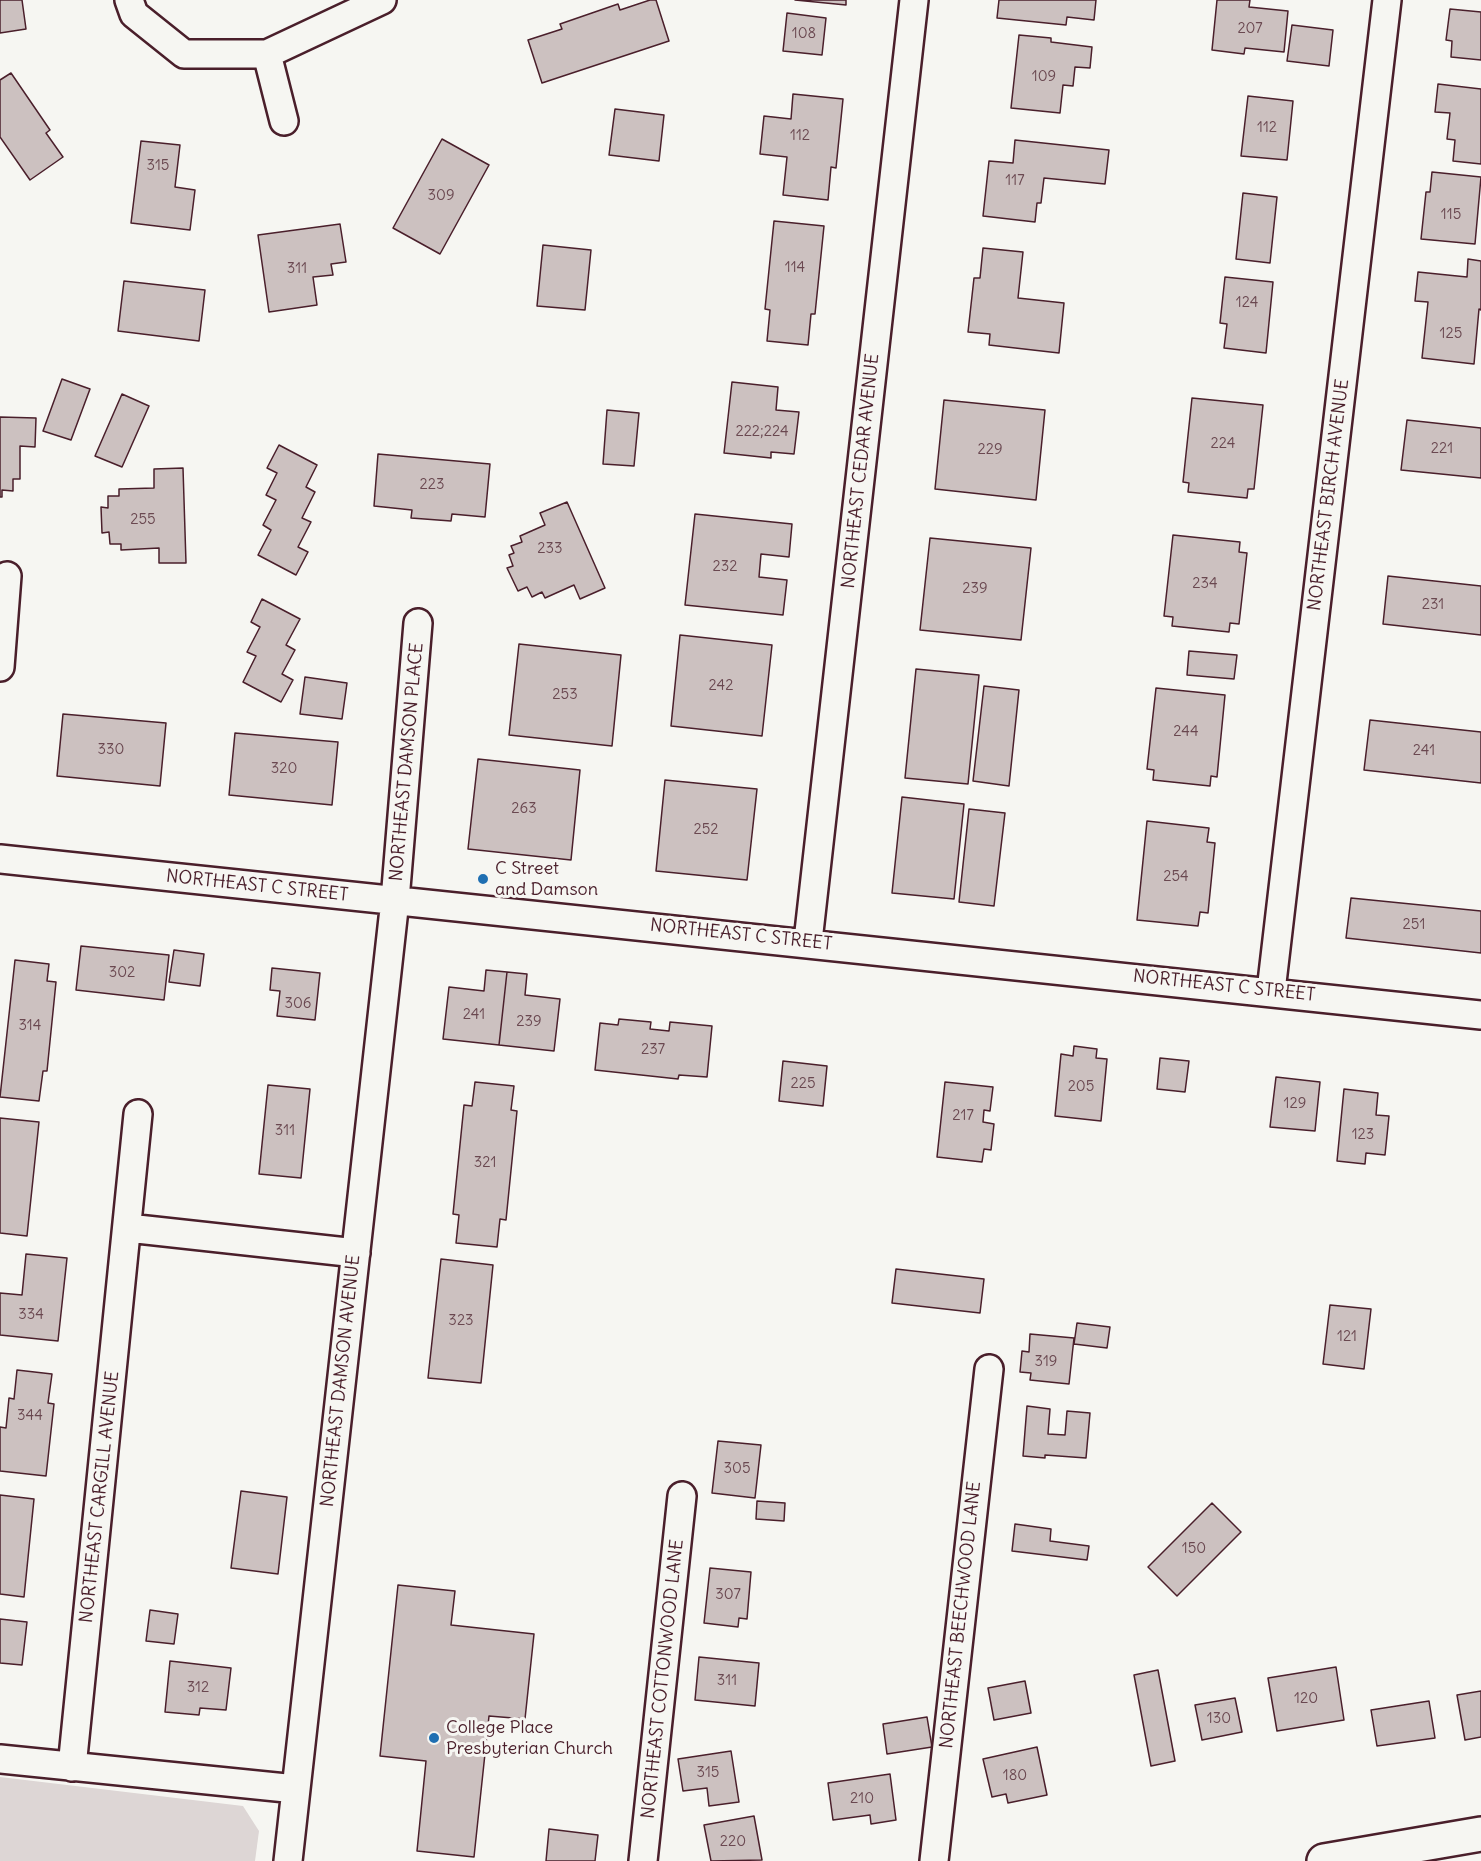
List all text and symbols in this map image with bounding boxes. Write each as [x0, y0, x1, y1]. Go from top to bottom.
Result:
house number: 207 [1237, 20, 1263, 38]
house number: 108 [792, 25, 816, 43]
house number: 109 [1032, 68, 1056, 86]
house number: 112 [1257, 119, 1277, 137]
house number: 112 [790, 127, 810, 145]
house number: 315 [147, 157, 169, 175]
house number: 117 [1005, 172, 1025, 190]
house number: 309 [427, 187, 455, 205]
house number: 115 [1441, 206, 1461, 224]
house number: 114 [785, 259, 805, 277]
house number: 311 [287, 260, 307, 278]
house number: 124 [1236, 294, 1258, 312]
house number: 125 [1440, 325, 1462, 343]
street label: NORTHEAST CEDAR AVENUE [838, 352, 884, 590]
street label: NORTHEAST BIRCH AVENUE [1304, 378, 1354, 612]
house number: 222;224 [735, 423, 789, 441]
house number: 224 [1211, 435, 1235, 453]
house number: 221 [1431, 440, 1453, 458]
house number: 229 [977, 441, 1003, 459]
house number: 223 [420, 476, 444, 494]
house number: 255 [130, 511, 156, 529]
house number: 233 [537, 540, 563, 558]
house number: 232 [713, 558, 737, 576]
house number: 234 [1192, 575, 1218, 593]
house number: 239 [962, 580, 988, 598]
house number: 231 [1422, 596, 1444, 614]
street label: NORTHEAST DAMSON PLACE [386, 642, 428, 882]
house number: 242 [709, 677, 733, 695]
house number: 253 [552, 686, 578, 704]
house number: 244 [1173, 723, 1199, 741]
house number: 330 [98, 741, 124, 759]
house number: 241 [1413, 742, 1435, 760]
house number: 320 [271, 760, 297, 778]
house number: 263 [511, 800, 537, 818]
house number: 252 [693, 821, 719, 839]
place label: C Street and Damson [495, 858, 598, 900]
street label: NORTHEAST C STREET [165, 866, 349, 906]
house number: 254 [1163, 868, 1189, 886]
marker: C Street and Damson [476, 872, 490, 886]
street label: NORTHEAST C STREET [649, 915, 833, 955]
house number: 251 [1403, 916, 1425, 934]
house number: 302 [109, 964, 135, 982]
street label: NORTHEAST C STREET [1132, 966, 1316, 1006]
house number: 306 [284, 995, 312, 1013]
house number: 241 [463, 1006, 485, 1024]
house number: 239 [516, 1013, 542, 1031]
house number: 314 [19, 1017, 41, 1035]
house number: 237 [641, 1041, 665, 1059]
house number: 225 [790, 1075, 816, 1093]
house number: 205 [1068, 1078, 1094, 1096]
house number: 129 [1284, 1095, 1306, 1113]
house number: 217 [952, 1107, 974, 1125]
house number: 311 [275, 1122, 295, 1140]
house number: 123 [1352, 1126, 1374, 1144]
house number: 321 [474, 1154, 496, 1172]
street label: NORTHEAST DAMSON AVENUE [317, 1254, 365, 1508]
house number: 334 [18, 1306, 44, 1324]
house number: 323 [448, 1312, 474, 1330]
house number: 121 [1337, 1328, 1357, 1346]
house number: 319 [1035, 1353, 1057, 1371]
street label: NORTHEAST CARGILL AVENUE [76, 1370, 124, 1624]
house number: 344 [17, 1407, 43, 1425]
house number: 305 [723, 1460, 751, 1478]
street label: NORTHEAST BEECHWOOD LANE [936, 1480, 986, 1750]
street label: NORTHEAST COTTONWOOD LANE [638, 1538, 688, 1820]
house number: 150 [1182, 1540, 1206, 1558]
house number: 307 [715, 1586, 741, 1604]
house number: 311 [717, 1672, 737, 1690]
house number: 312 [187, 1679, 209, 1697]
house number: 120 [1294, 1690, 1318, 1708]
house number: 130 [1207, 1710, 1231, 1728]
place label: College Place Presbyterian Church [446, 1717, 613, 1760]
marker: College Place Presbyterian Church [427, 1731, 441, 1745]
house number: 315 [697, 1764, 719, 1782]
house number: 180 [1003, 1767, 1027, 1785]
house number: 210 [850, 1790, 874, 1808]
house number: 220 [720, 1833, 746, 1851]

